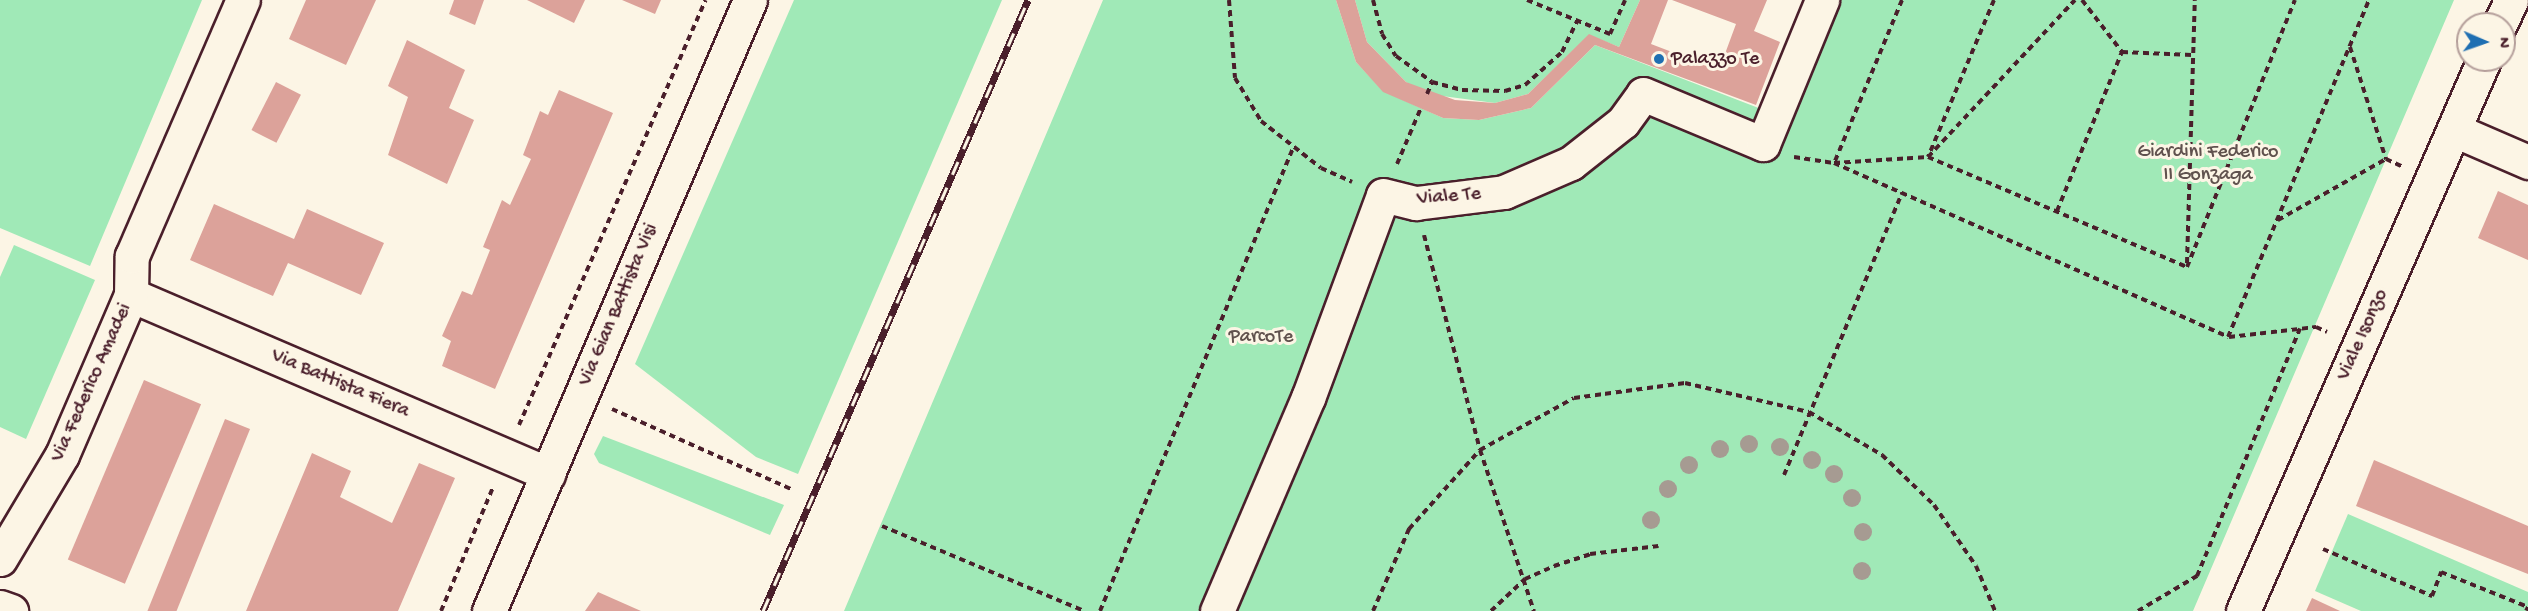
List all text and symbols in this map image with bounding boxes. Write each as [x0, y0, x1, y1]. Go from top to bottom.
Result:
north arrow [2456, 12, 2516, 72]
text: N [2493, 37, 2512, 48]
place label: Palazzo Te [1671, 47, 1759, 71]
marker: Palazzo Te [1652, 52, 1666, 66]
park label: Giardini Federico II Gonzaga [2138, 140, 2278, 187]
street label: Viale Te [1416, 182, 1482, 212]
street label: Via Gian Battista Visi [574, 220, 664, 390]
street label: Viale Isonzo [2332, 286, 2394, 384]
street label: Via Federico Amadei [46, 300, 138, 466]
park label: ParcoTe [1229, 325, 1293, 349]
street label: Via Battista Fiera [267, 344, 413, 424]

